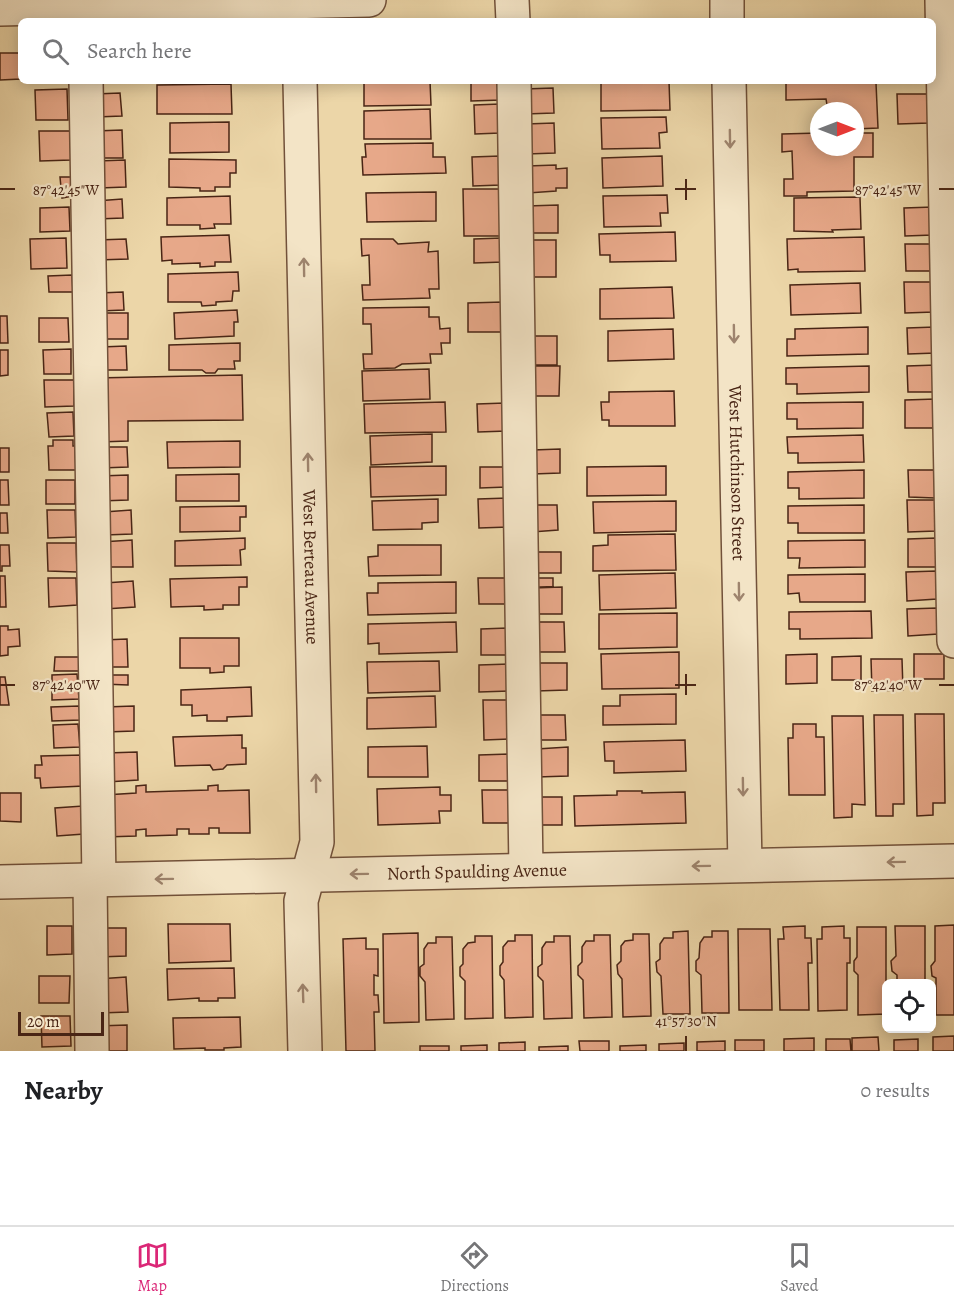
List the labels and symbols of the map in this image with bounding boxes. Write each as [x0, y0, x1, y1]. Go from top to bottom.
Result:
north arrow [810, 102, 864, 156]
one-way arrow [724, 129, 736, 149]
text: 87°42'45"W [33, 180, 99, 200]
text: 87°42'45"W [855, 180, 921, 200]
one-way arrow [298, 258, 310, 278]
one-way arrow [728, 324, 740, 344]
street label: West Hutchinson Street [723, 384, 751, 561]
one-way arrow [303, 453, 314, 473]
street label: West Berteau Avenue [297, 488, 325, 645]
one-way arrow [734, 582, 745, 602]
text: 87°42'40"W [32, 675, 100, 695]
text: 87°42'40"W [854, 675, 922, 695]
one-way arrow [310, 774, 321, 794]
one-way arrow [738, 777, 749, 797]
one-way arrow [886, 856, 906, 868]
street label: North Spaulding Avenue [387, 858, 567, 885]
one-way arrow [691, 861, 711, 872]
one-way arrow [349, 868, 369, 880]
one-way arrow [154, 873, 174, 884]
one-way arrow [298, 983, 309, 1003]
scale bar [18, 1009, 104, 1036]
text: 41°57'30"N [655, 1011, 717, 1031]

